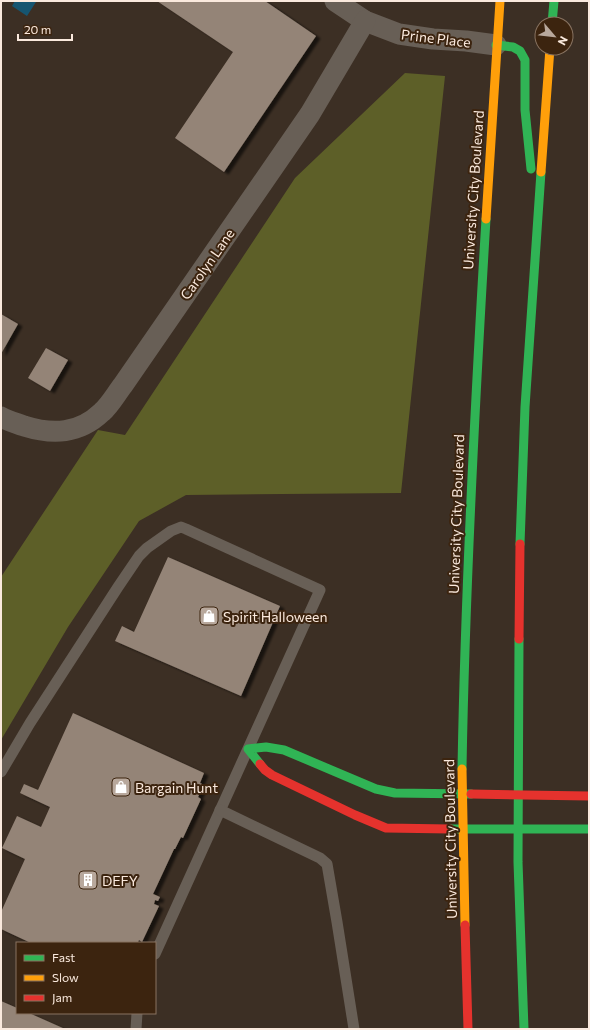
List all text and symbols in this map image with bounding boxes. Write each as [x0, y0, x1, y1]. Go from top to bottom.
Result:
scale bar [18, 16, 72, 42]
north arrow [534, 16, 574, 56]
text: 20 m [24, 22, 51, 36]
street label: Prine Place [400, 25, 472, 51]
text: N [556, 34, 571, 48]
street label: University City Boulevard [459, 110, 487, 270]
street label: Carolyn Lane [176, 225, 238, 303]
street label: University City Boulevard [445, 434, 467, 594]
shop icon: Spirit Halloween [198, 605, 220, 627]
place label: Spirit Halloween [223, 608, 328, 625]
street label: University City Boulevard [440, 759, 460, 919]
shop icon: Bargain Hunt [110, 776, 132, 798]
place label: Bargain Hunt [135, 779, 218, 796]
building icon: DEFY [77, 869, 99, 891]
place label: DEFY [102, 872, 138, 889]
legend [16, 942, 156, 1014]
text: Fast [52, 950, 75, 964]
text: Slow [52, 970, 79, 984]
text: Jam [52, 990, 72, 1005]

